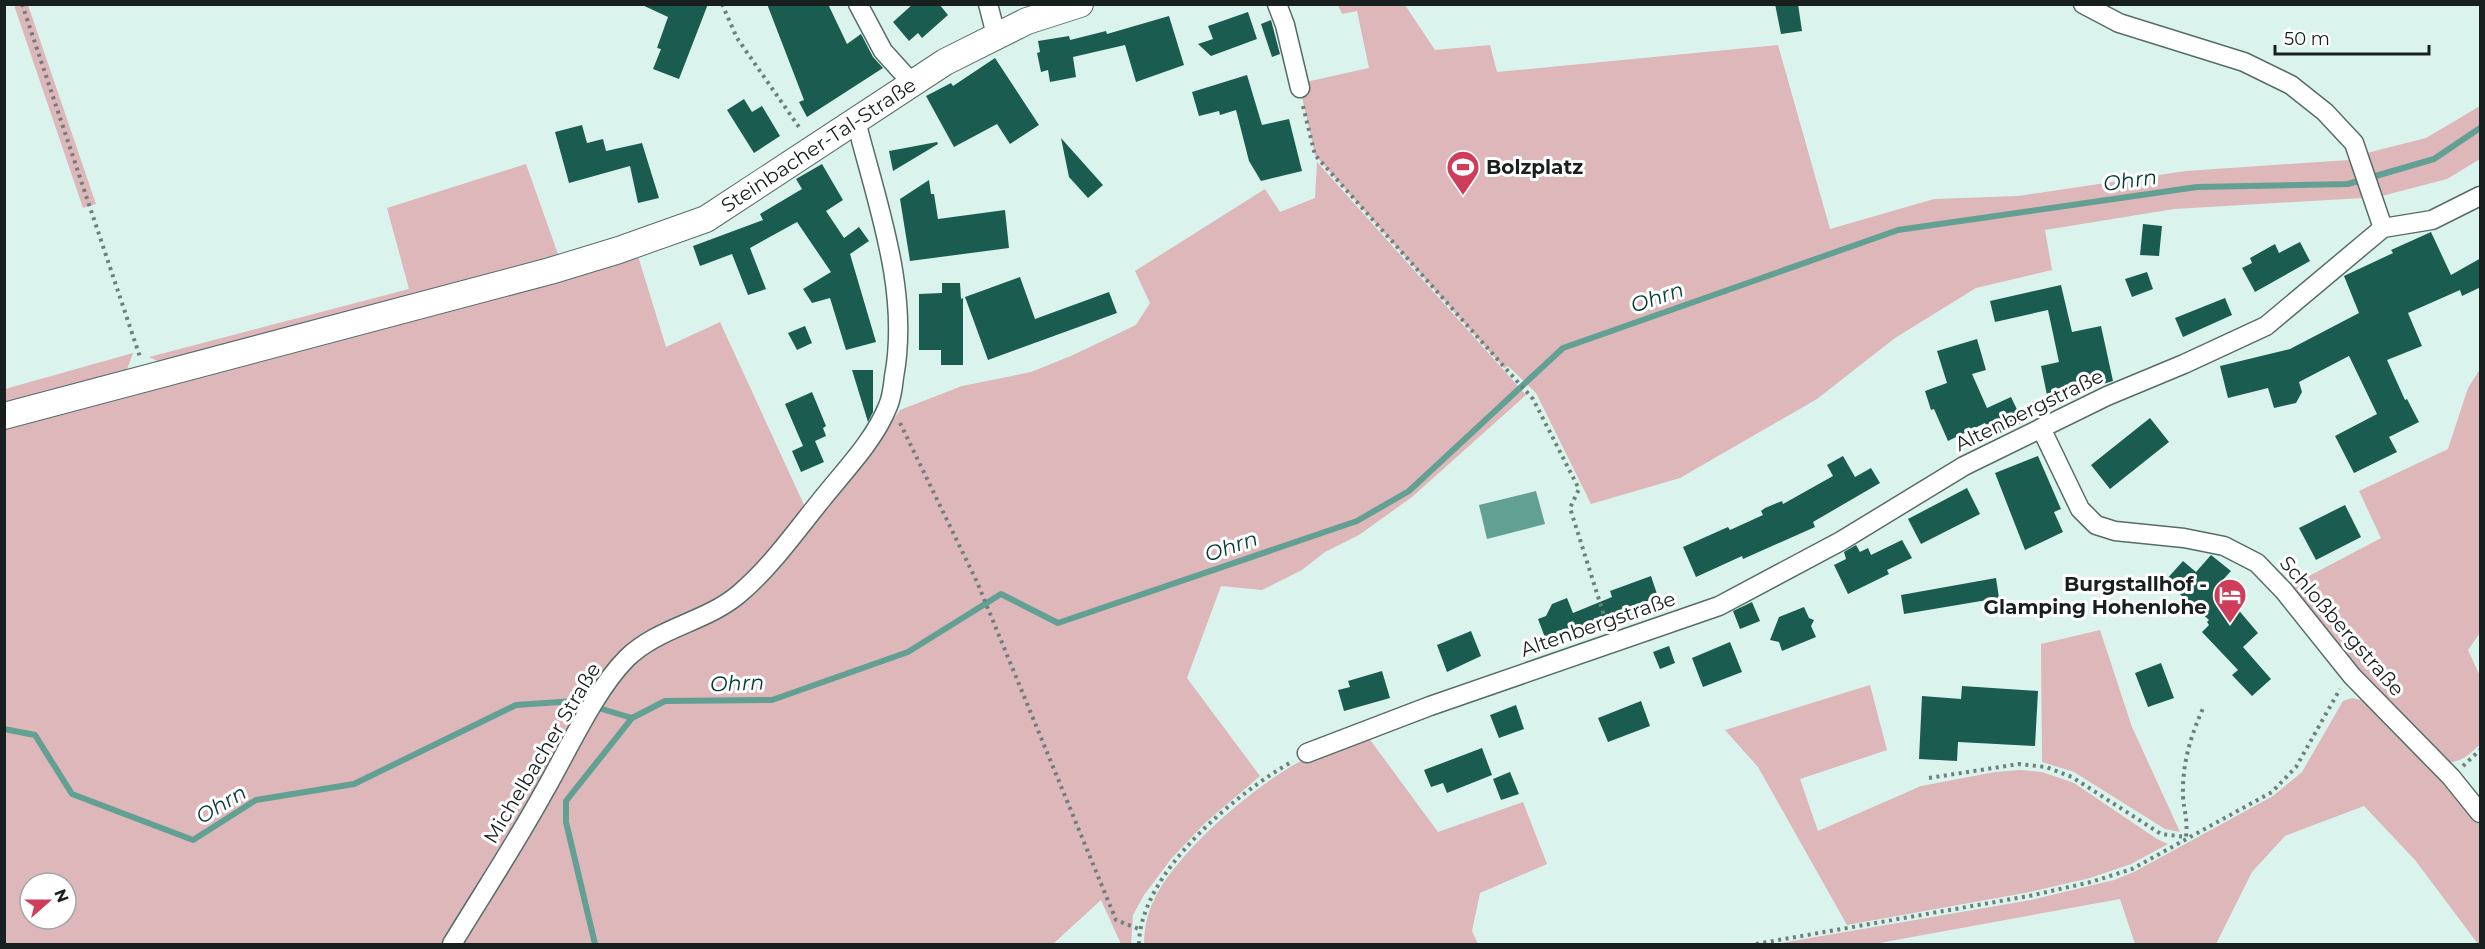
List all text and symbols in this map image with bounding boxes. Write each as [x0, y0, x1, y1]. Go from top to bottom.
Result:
scale bar [2275, 18, 2430, 56]
text: 50 m [2284, 28, 2330, 50]
street label: Steinbacher-Tal-Straße [717, 72, 920, 218]
sports icon: Bolzplatz [1445, 149, 1481, 196]
place label: Bolzplatz [1486, 155, 1583, 179]
water label: Ohrn [2101, 164, 2159, 196]
water label: Ohrn [1627, 276, 1687, 318]
street label: Altenbergstraße [1951, 364, 2107, 456]
water label: Ohrn [1201, 525, 1261, 567]
street label: Schloßbergstraße [2275, 551, 2409, 701]
place label: Burgstallhof - Glamping Hohenlohe [1984, 572, 2207, 619]
hotel icon: Burgstallhof - Glamping Hohenlohe [2212, 577, 2248, 624]
street label: Altenbergstraße [1517, 586, 1679, 662]
street label: Michelbacher Straße [478, 658, 606, 848]
water label: Ohrn [709, 670, 765, 696]
water label: Ohrn [191, 779, 251, 829]
north arrow [18, 871, 78, 931]
text: N [50, 886, 73, 905]

